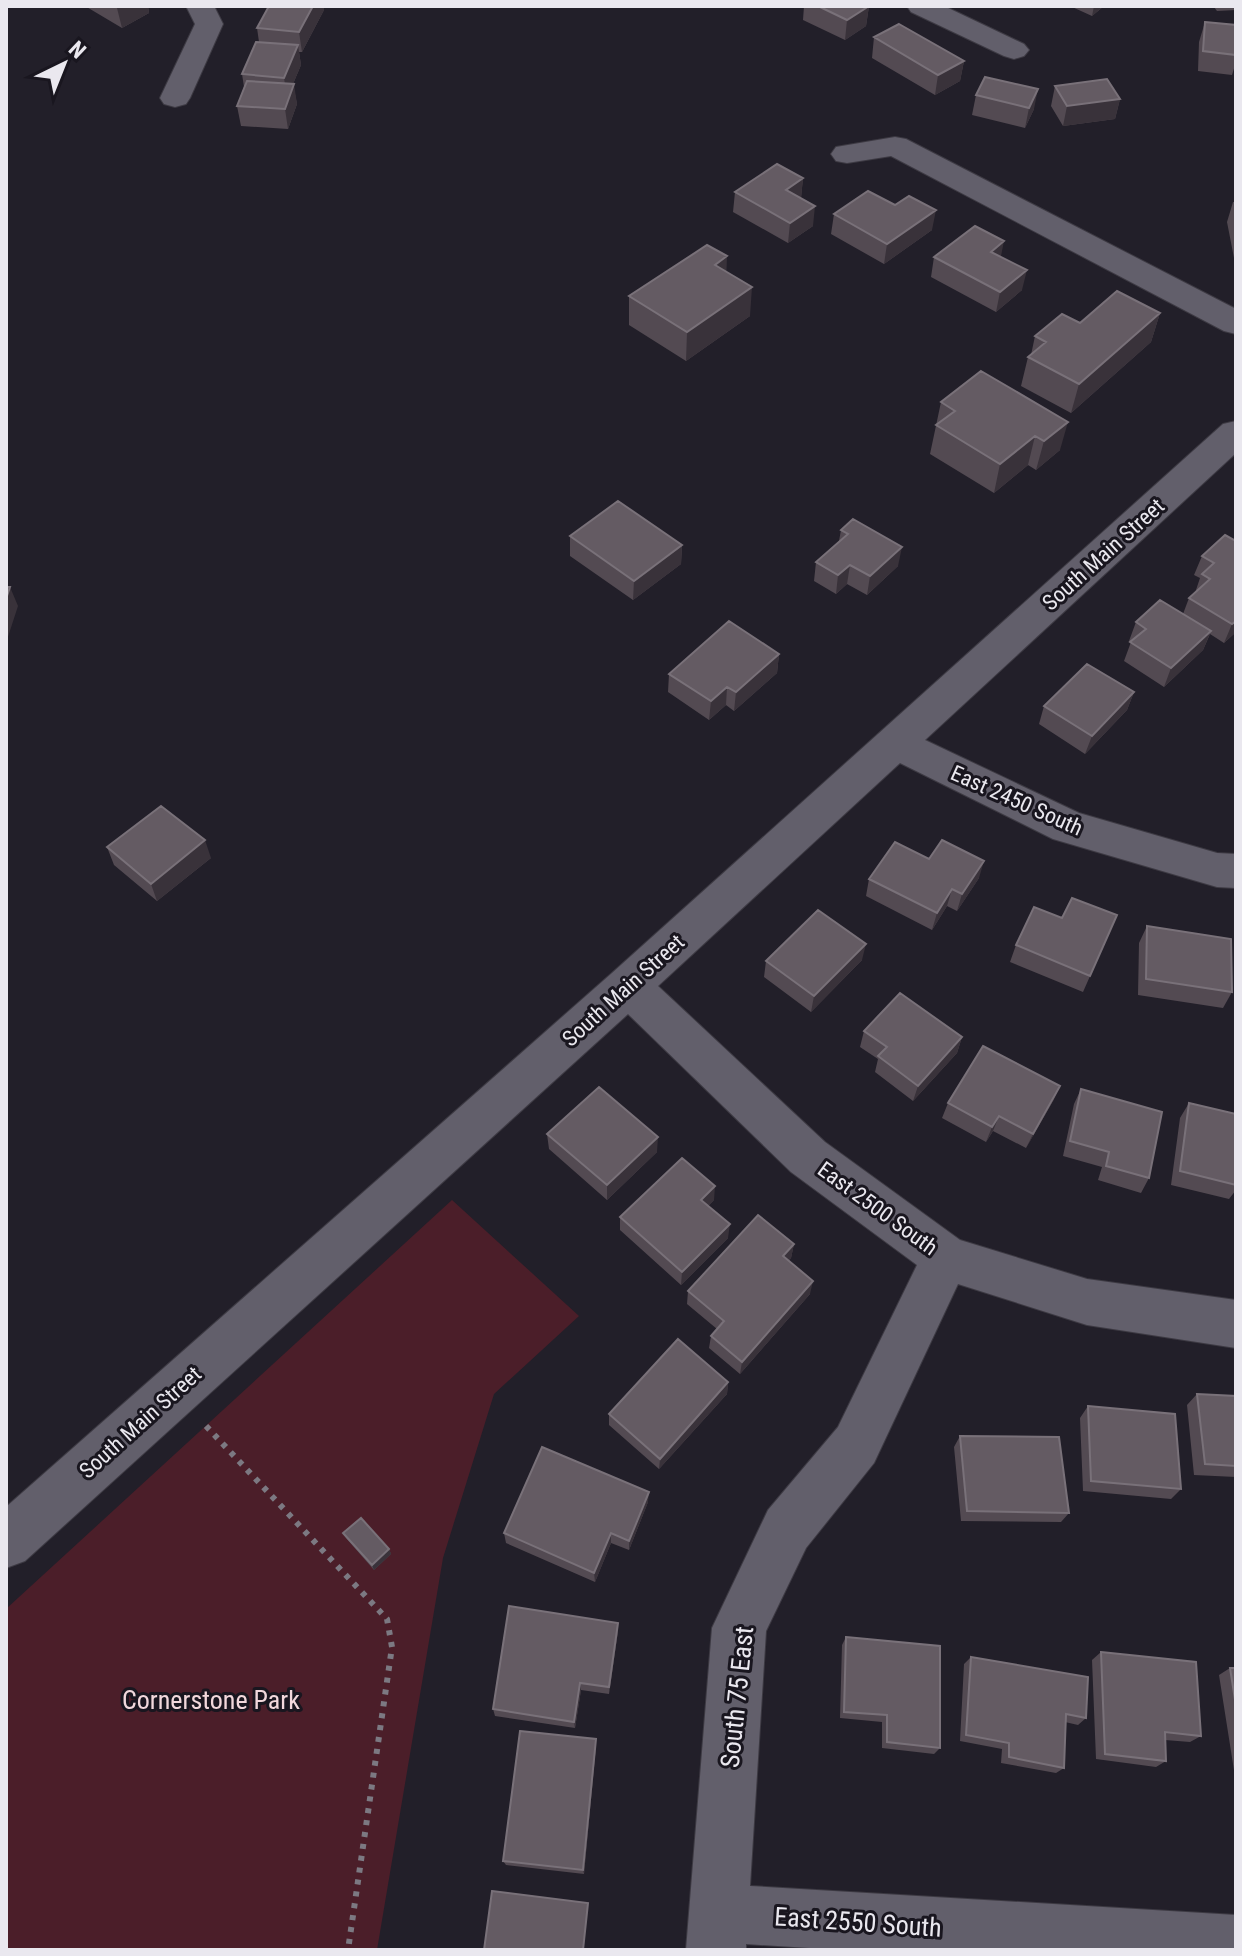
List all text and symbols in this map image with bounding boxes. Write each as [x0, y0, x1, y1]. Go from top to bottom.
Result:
north arrow [24, 24, 104, 104]
text: N [64, 36, 91, 63]
street label: South Main Street [1037, 493, 1169, 615]
street label: East 2450 South [947, 760, 1087, 841]
street label: South Main Street [557, 929, 689, 1051]
street label: East 2500 South [813, 1157, 942, 1260]
street label: South Main Street [74, 1361, 206, 1483]
street label: South 75 East [715, 1625, 759, 1769]
park label: Cornerstone Park [122, 1685, 300, 1715]
street label: East 2550 South [773, 1901, 943, 1943]

